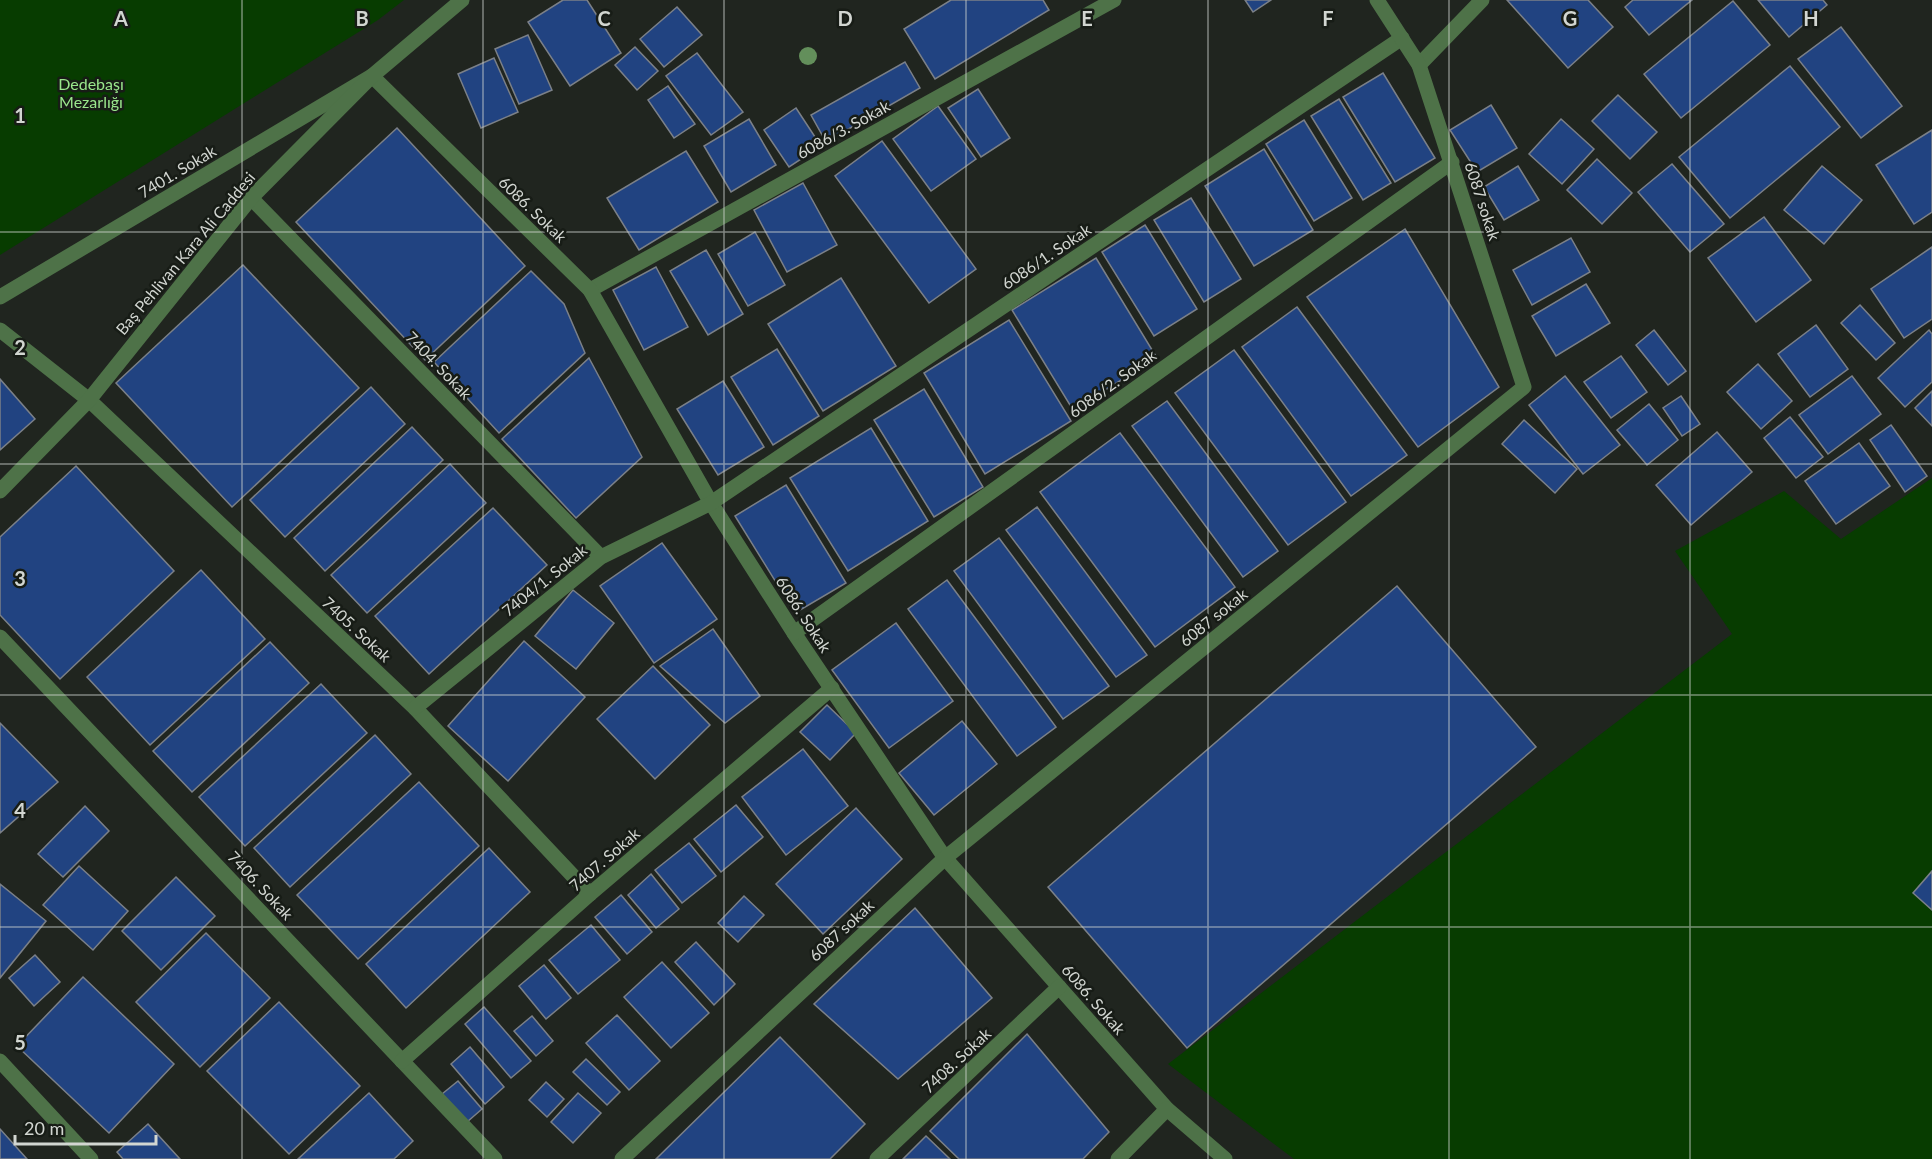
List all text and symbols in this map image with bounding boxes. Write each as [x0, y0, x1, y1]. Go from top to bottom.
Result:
text: A [113, 6, 128, 30]
text: B [355, 6, 369, 30]
text: C [597, 6, 611, 30]
text: D [837, 6, 853, 30]
text: E [1081, 6, 1093, 30]
text: F [1322, 6, 1334, 30]
text: G [1563, 6, 1577, 30]
text: H [1803, 6, 1819, 30]
park label: Dedebaşı Mezarlığı [58, 74, 124, 111]
street label: 6086/3. Sokak [793, 95, 894, 162]
text: 1 [14, 103, 26, 127]
street label: 7401. Sokak [135, 140, 220, 202]
street label: 6087 sokak [1461, 159, 1505, 243]
street label: Baş Pehlivan Kara Ali Caddesi [111, 168, 259, 338]
street label: 6086. Sokak [495, 172, 571, 247]
street label: 6086/1. Sokak [998, 219, 1095, 293]
street label: 7404. Sokak [402, 327, 477, 403]
text: 2 [14, 335, 26, 359]
street label: 6086/2. Sokak [1065, 344, 1160, 421]
street label: 7404/1. Sokak [498, 540, 591, 620]
text: 3 [14, 566, 26, 590]
street label: 6086. Sokak [772, 572, 836, 656]
street label: 6087 sokak [1175, 583, 1251, 650]
street label: 7405. Sokak [319, 592, 396, 666]
text: 4 [14, 798, 26, 822]
street label: 7407. Sokak [565, 823, 644, 895]
street label: 7406. Sokak [224, 847, 298, 924]
street label: 6087 sokak [805, 895, 878, 965]
street label: 6086. Sokak [1058, 960, 1130, 1039]
street label: 7408. Sokak [918, 1023, 995, 1097]
text: 5 [14, 1030, 26, 1054]
scale bar [15, 1108, 156, 1146]
text: 20 m [24, 1117, 64, 1139]

